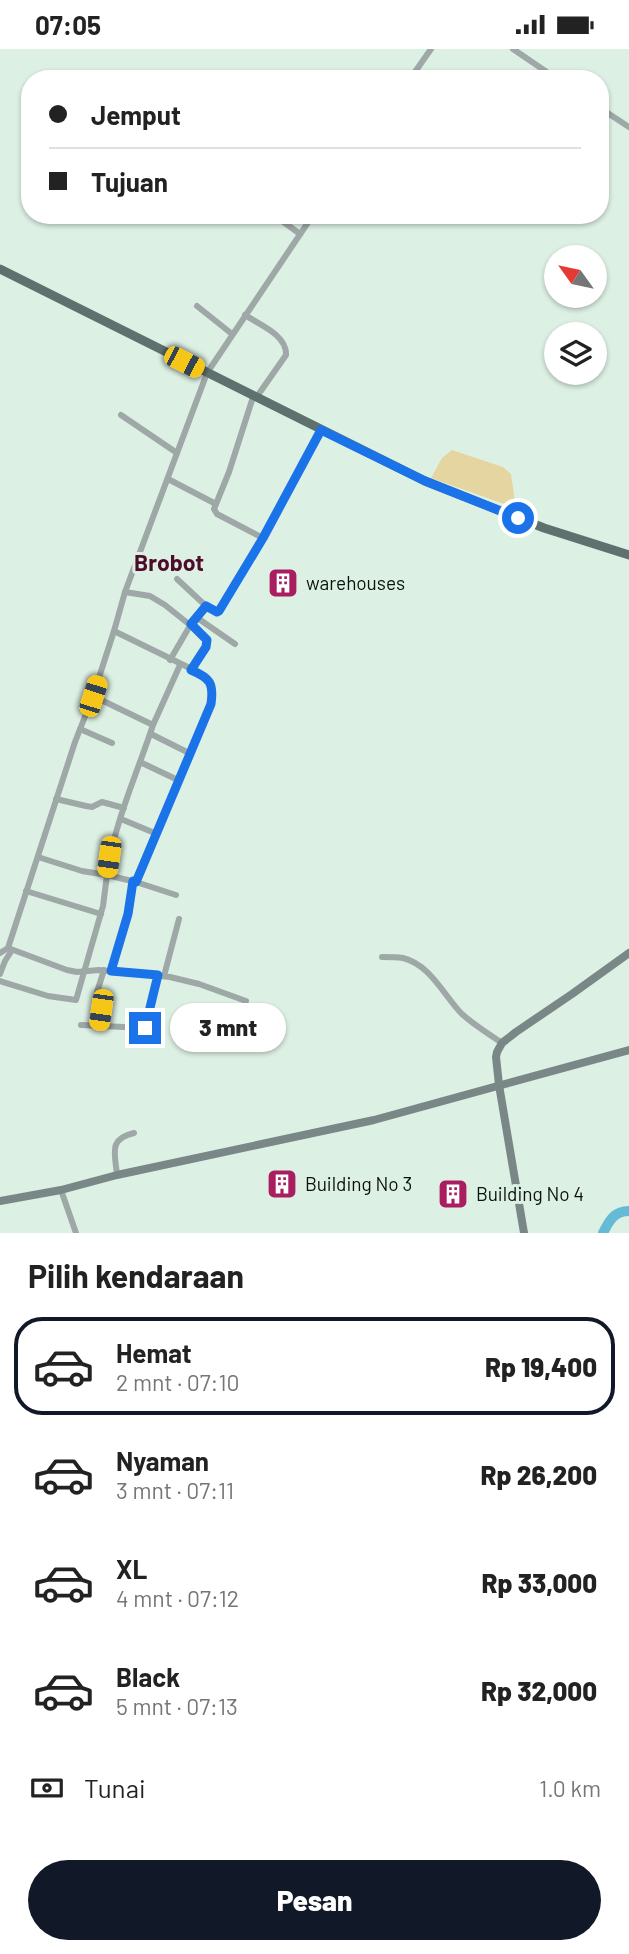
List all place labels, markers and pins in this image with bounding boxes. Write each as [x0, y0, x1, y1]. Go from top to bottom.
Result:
building icon: warehouses [266, 566, 300, 600]
place label: warehouses [306, 571, 405, 594]
building icon: Building No 3 [265, 1167, 299, 1201]
place label: Building No 3 [305, 1172, 412, 1195]
building icon: Building No 4 [436, 1177, 470, 1211]
place label: Building No 4 [476, 1182, 584, 1205]

